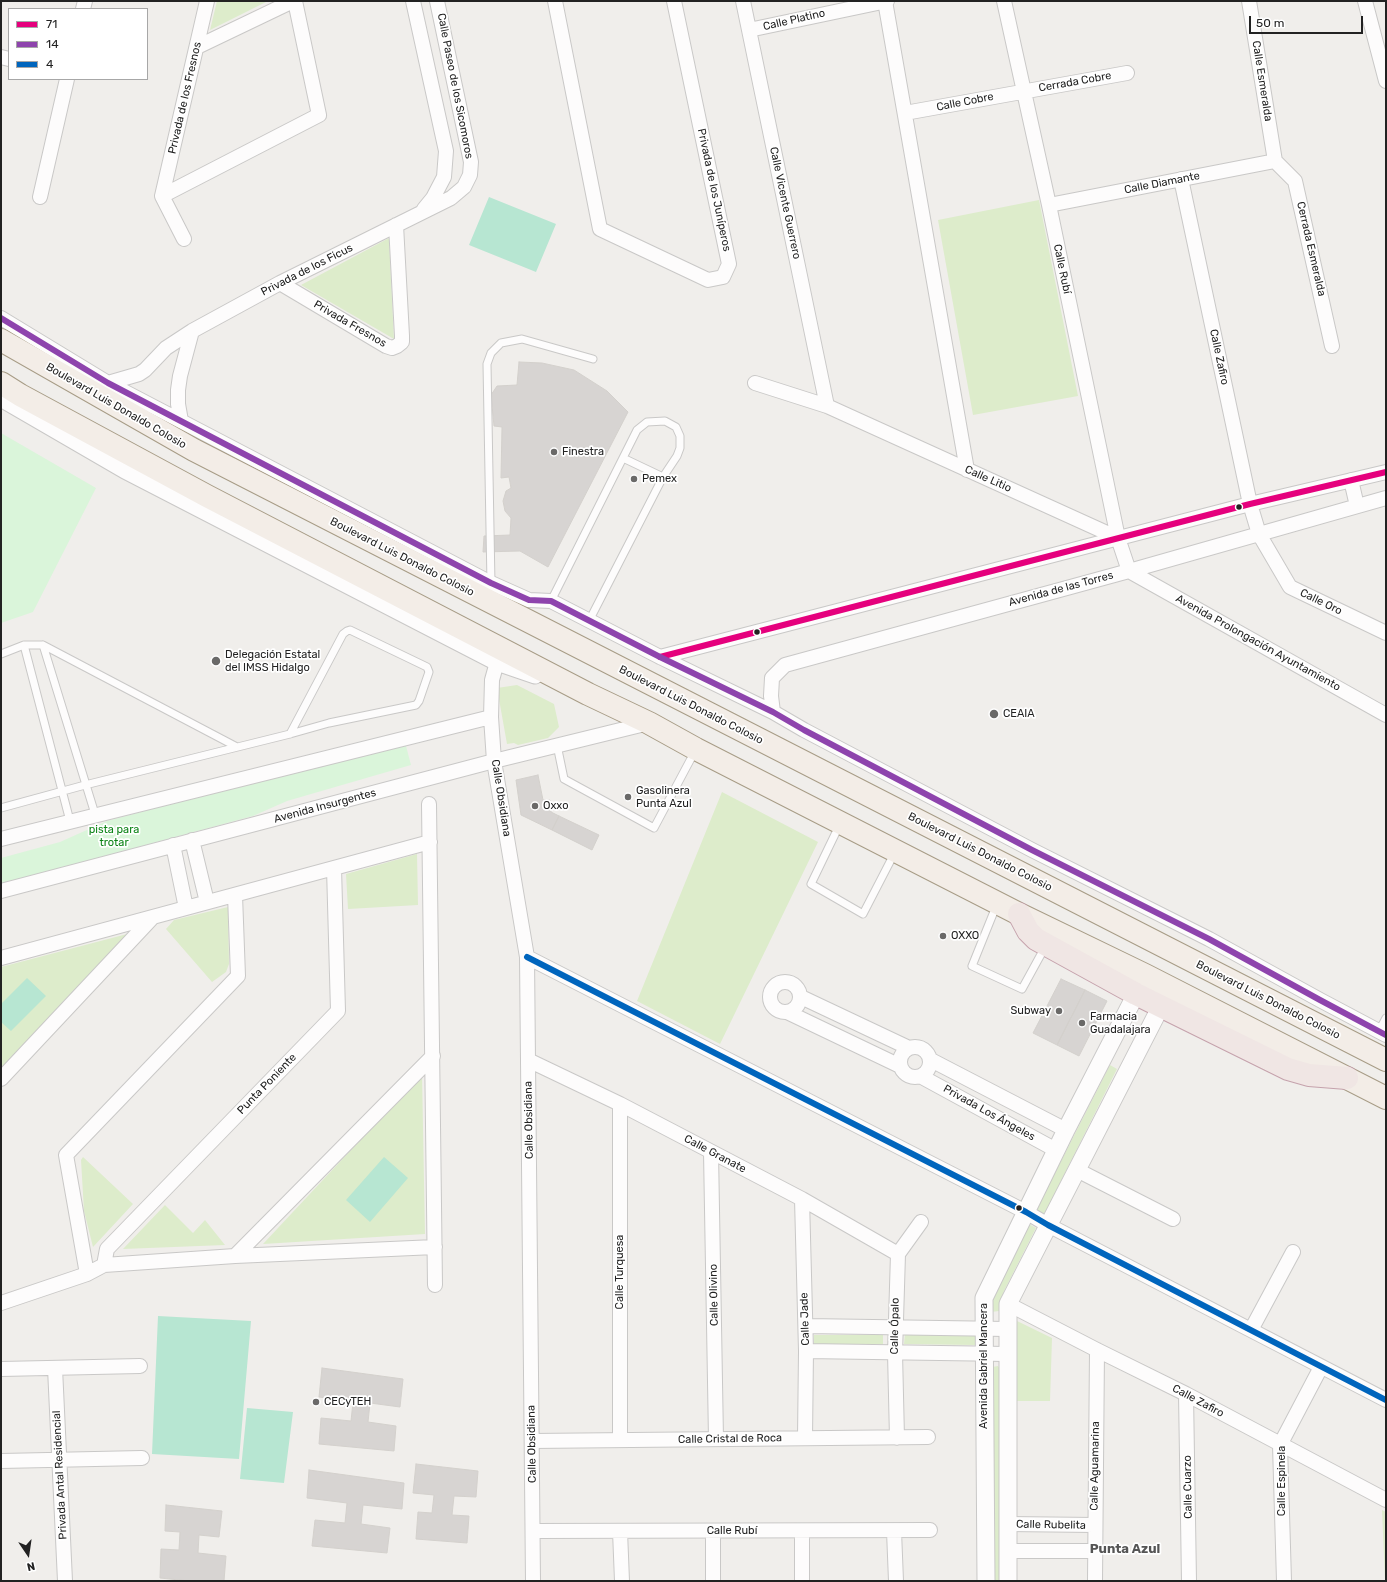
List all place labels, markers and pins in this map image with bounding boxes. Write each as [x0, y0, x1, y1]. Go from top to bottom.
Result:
place label: Finestra [562, 445, 604, 459]
marker: Finestra [549, 447, 559, 457]
place label: Pemex [642, 472, 677, 486]
marker: Pemex [629, 474, 639, 484]
unlabelled marker [1234, 502, 1244, 512]
unlabelled marker [752, 627, 762, 637]
place label: Delegación Estatal del IMSS Hidalgo [225, 648, 320, 674]
marker: Delegación Estatal del IMSS Hidalgo [210, 655, 222, 667]
place label: CEAIA [1003, 707, 1035, 721]
marker: CEAIA [988, 708, 1000, 720]
place label: Gasolinera Punta Azul [636, 784, 692, 810]
marker: Gasolinera Punta Azul [623, 792, 633, 802]
place label: Oxxo [543, 799, 568, 813]
marker: Oxxo [530, 801, 540, 811]
place label: OXXO [951, 929, 979, 943]
marker: OXXO [938, 931, 948, 941]
place label: Subway [1010, 1004, 1051, 1018]
marker: Subway [1054, 1006, 1064, 1016]
place label: Farmacia Guadalajara [1090, 1010, 1151, 1036]
marker: Farmacia Guadalajara [1077, 1018, 1087, 1028]
unlabelled marker [1014, 1203, 1024, 1213]
place label: CECyTEH [324, 1395, 371, 1409]
marker: CECyTEH [311, 1397, 321, 1407]

